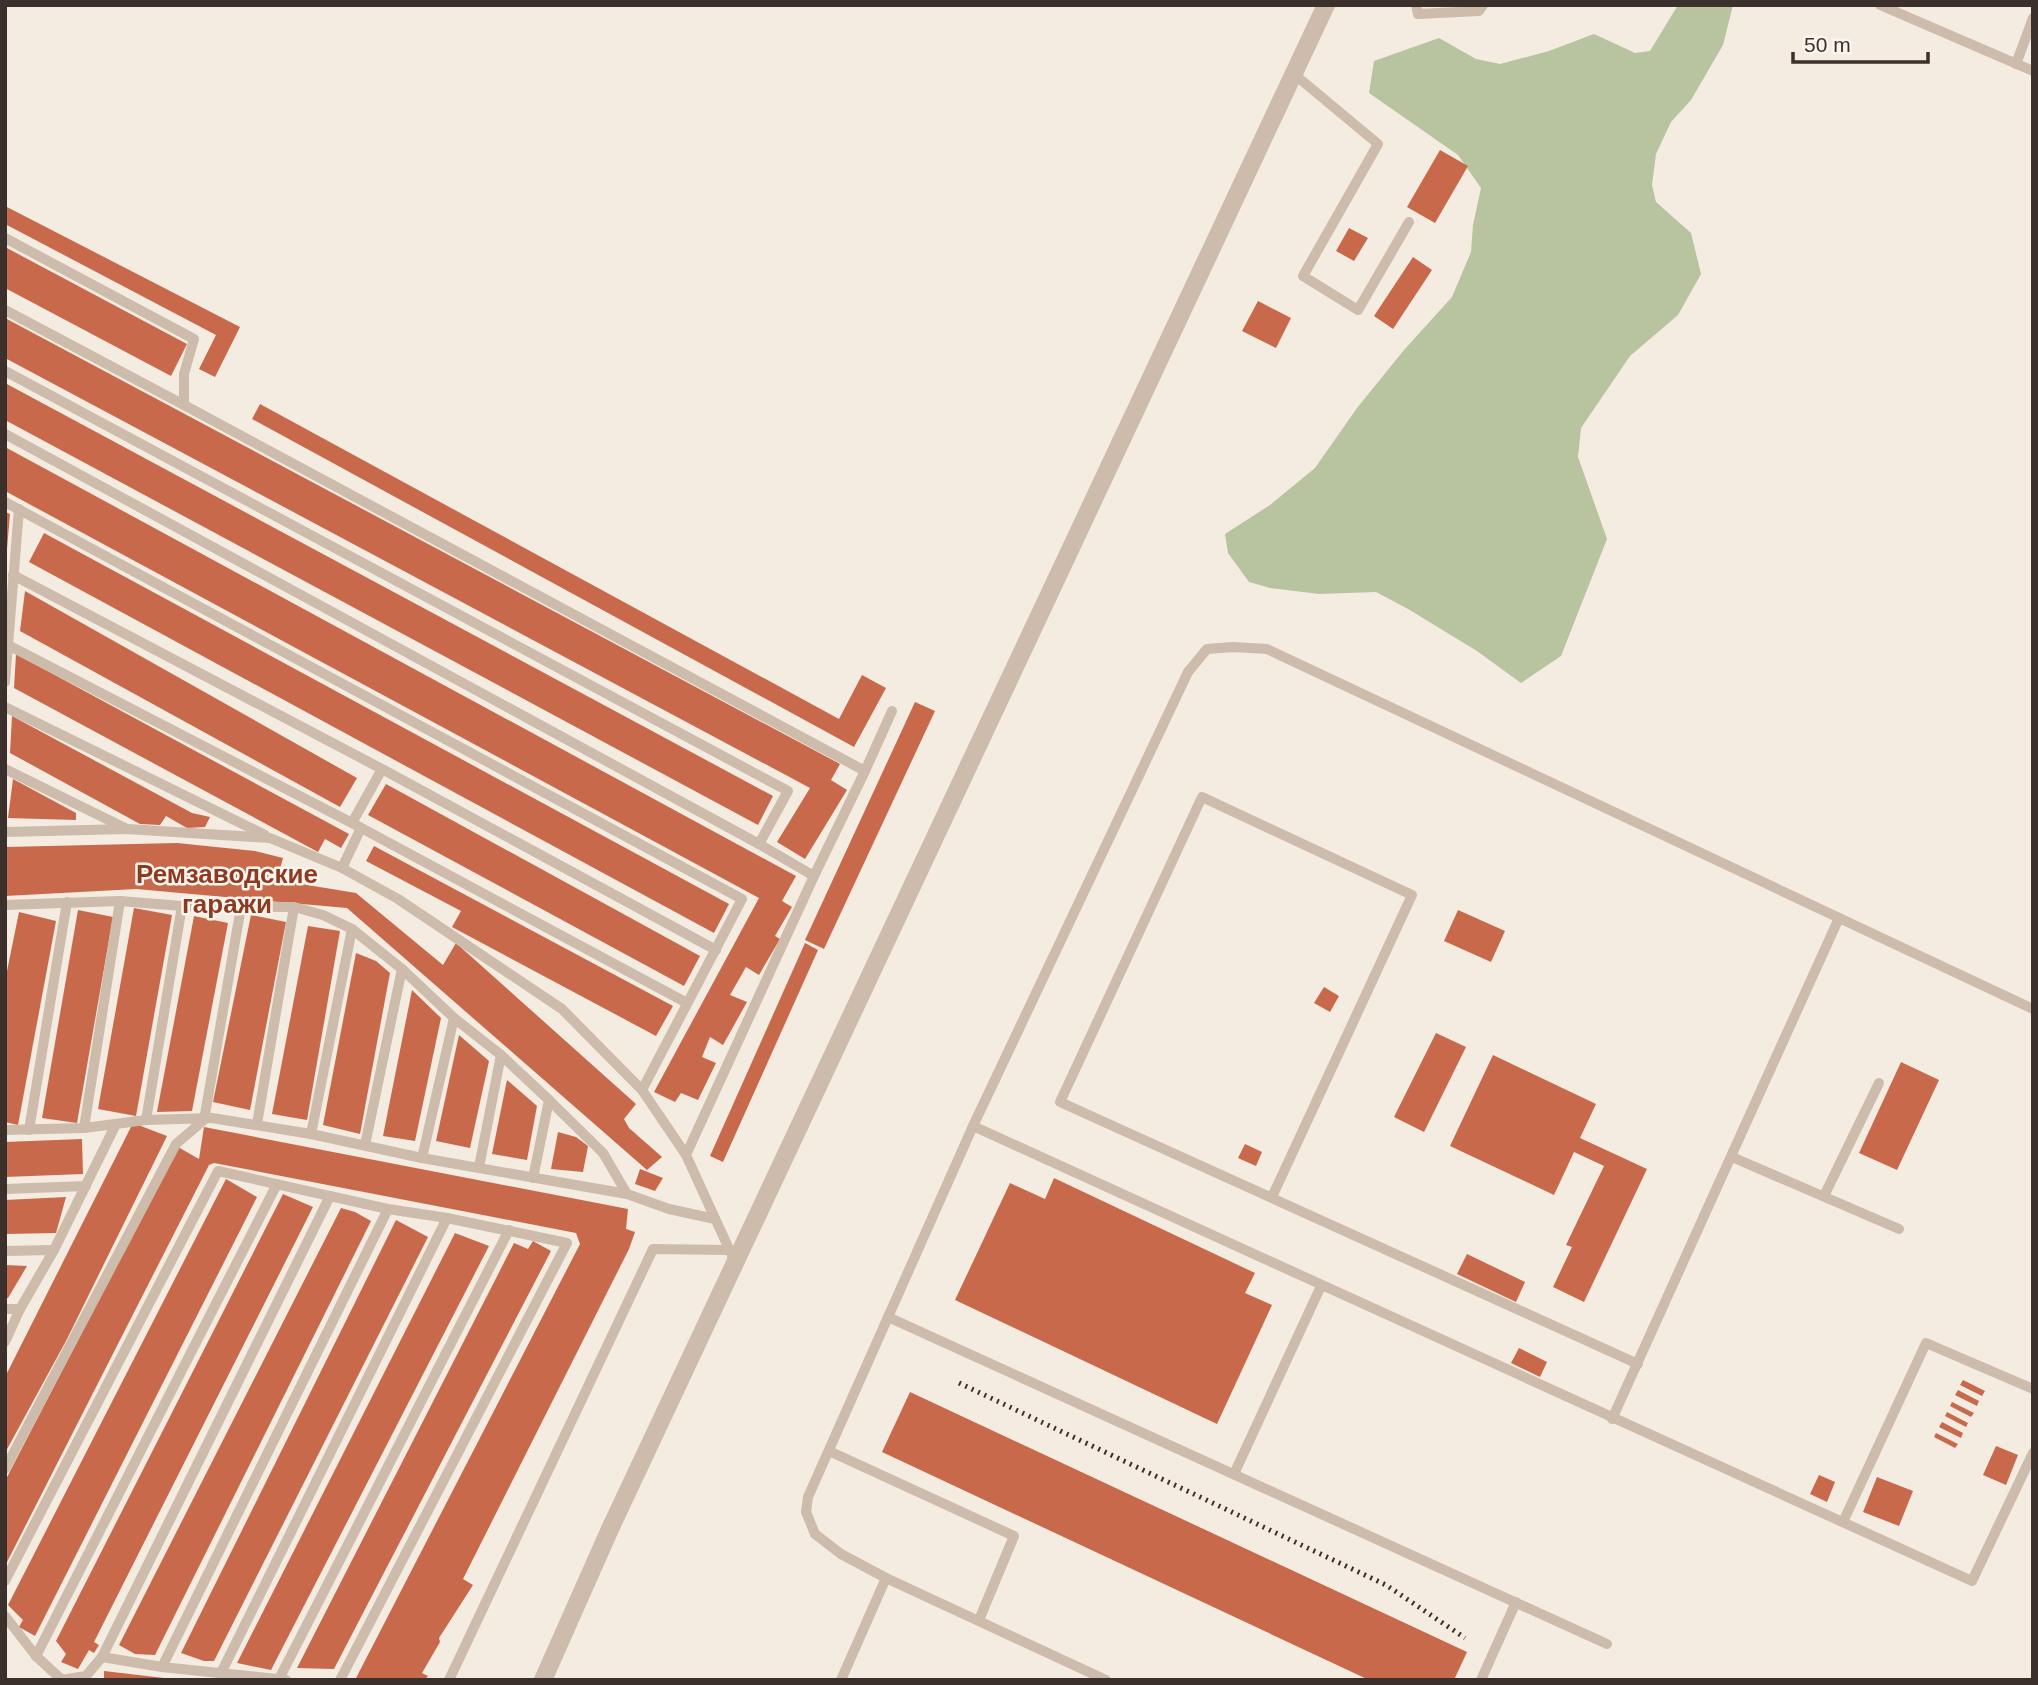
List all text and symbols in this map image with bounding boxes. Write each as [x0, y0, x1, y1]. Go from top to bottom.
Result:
scale bar [1793, 21, 1928, 65]
text: 50 m [1804, 33, 1851, 56]
district label: Ремзаводские гаражи [136, 859, 318, 919]

